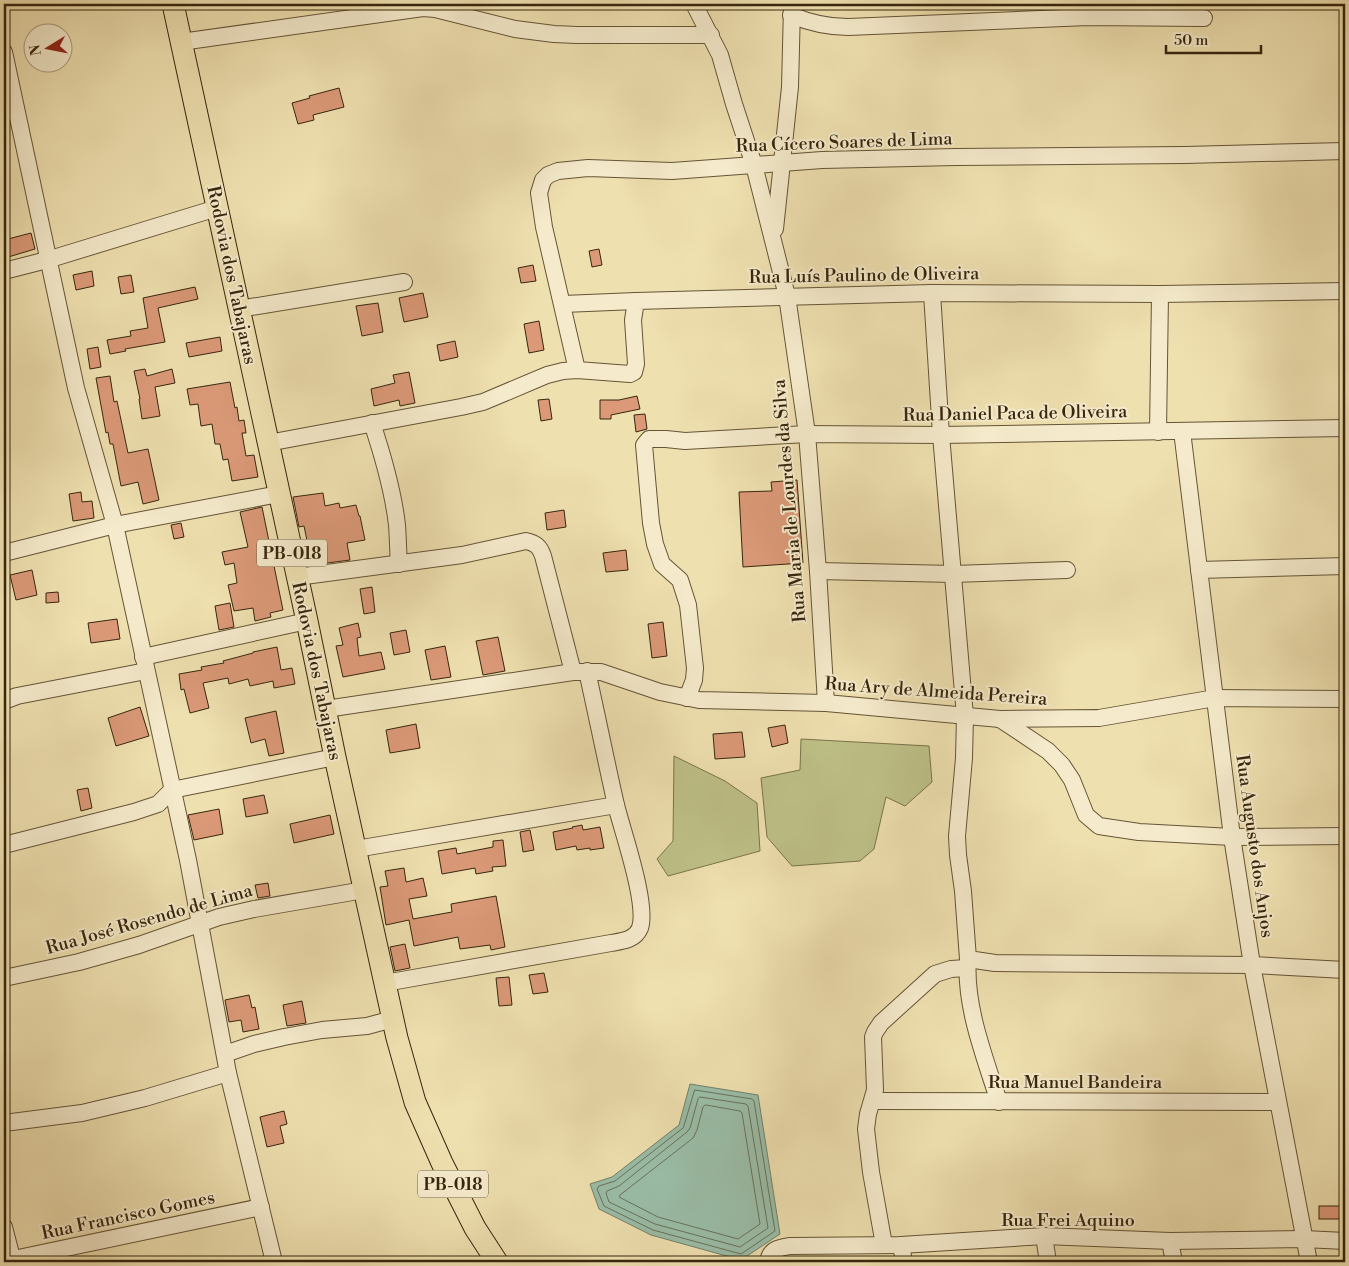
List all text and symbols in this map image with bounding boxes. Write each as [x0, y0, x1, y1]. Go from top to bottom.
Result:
north arrow [22, 22, 72, 72]
scale bar [1166, 22, 1262, 54]
text: 50 m [1174, 31, 1208, 50]
text: N [26, 43, 46, 57]
street label: Rua Cícero Soares de Lima [735, 127, 954, 158]
street label: Rodovia dos Tabajaras [201, 184, 262, 366]
street label: Rua Luís Paulino de Oliveira [748, 262, 980, 289]
street label: Rua Maria de Lourdes da Silva [767, 378, 812, 624]
street label: Rua Daniel Paca de Oliveira [902, 400, 1128, 427]
road number: PB-018 [257, 540, 327, 566]
street label: Rodovia dos Tabajaras [286, 580, 347, 762]
street label: Rua Ary de Almeida Pereira [824, 672, 1049, 711]
street label: Rua Augusto dos Anjos [1230, 753, 1279, 939]
street label: Rua José Rosendo de Lima [43, 879, 256, 960]
street label: Rua Manuel Bandeira [988, 1071, 1163, 1094]
road number: PB-018 [418, 1170, 488, 1198]
street label: Rua Francisco Gomes [39, 1186, 217, 1245]
street label: Rua Frei Aquino [1001, 1209, 1135, 1232]

